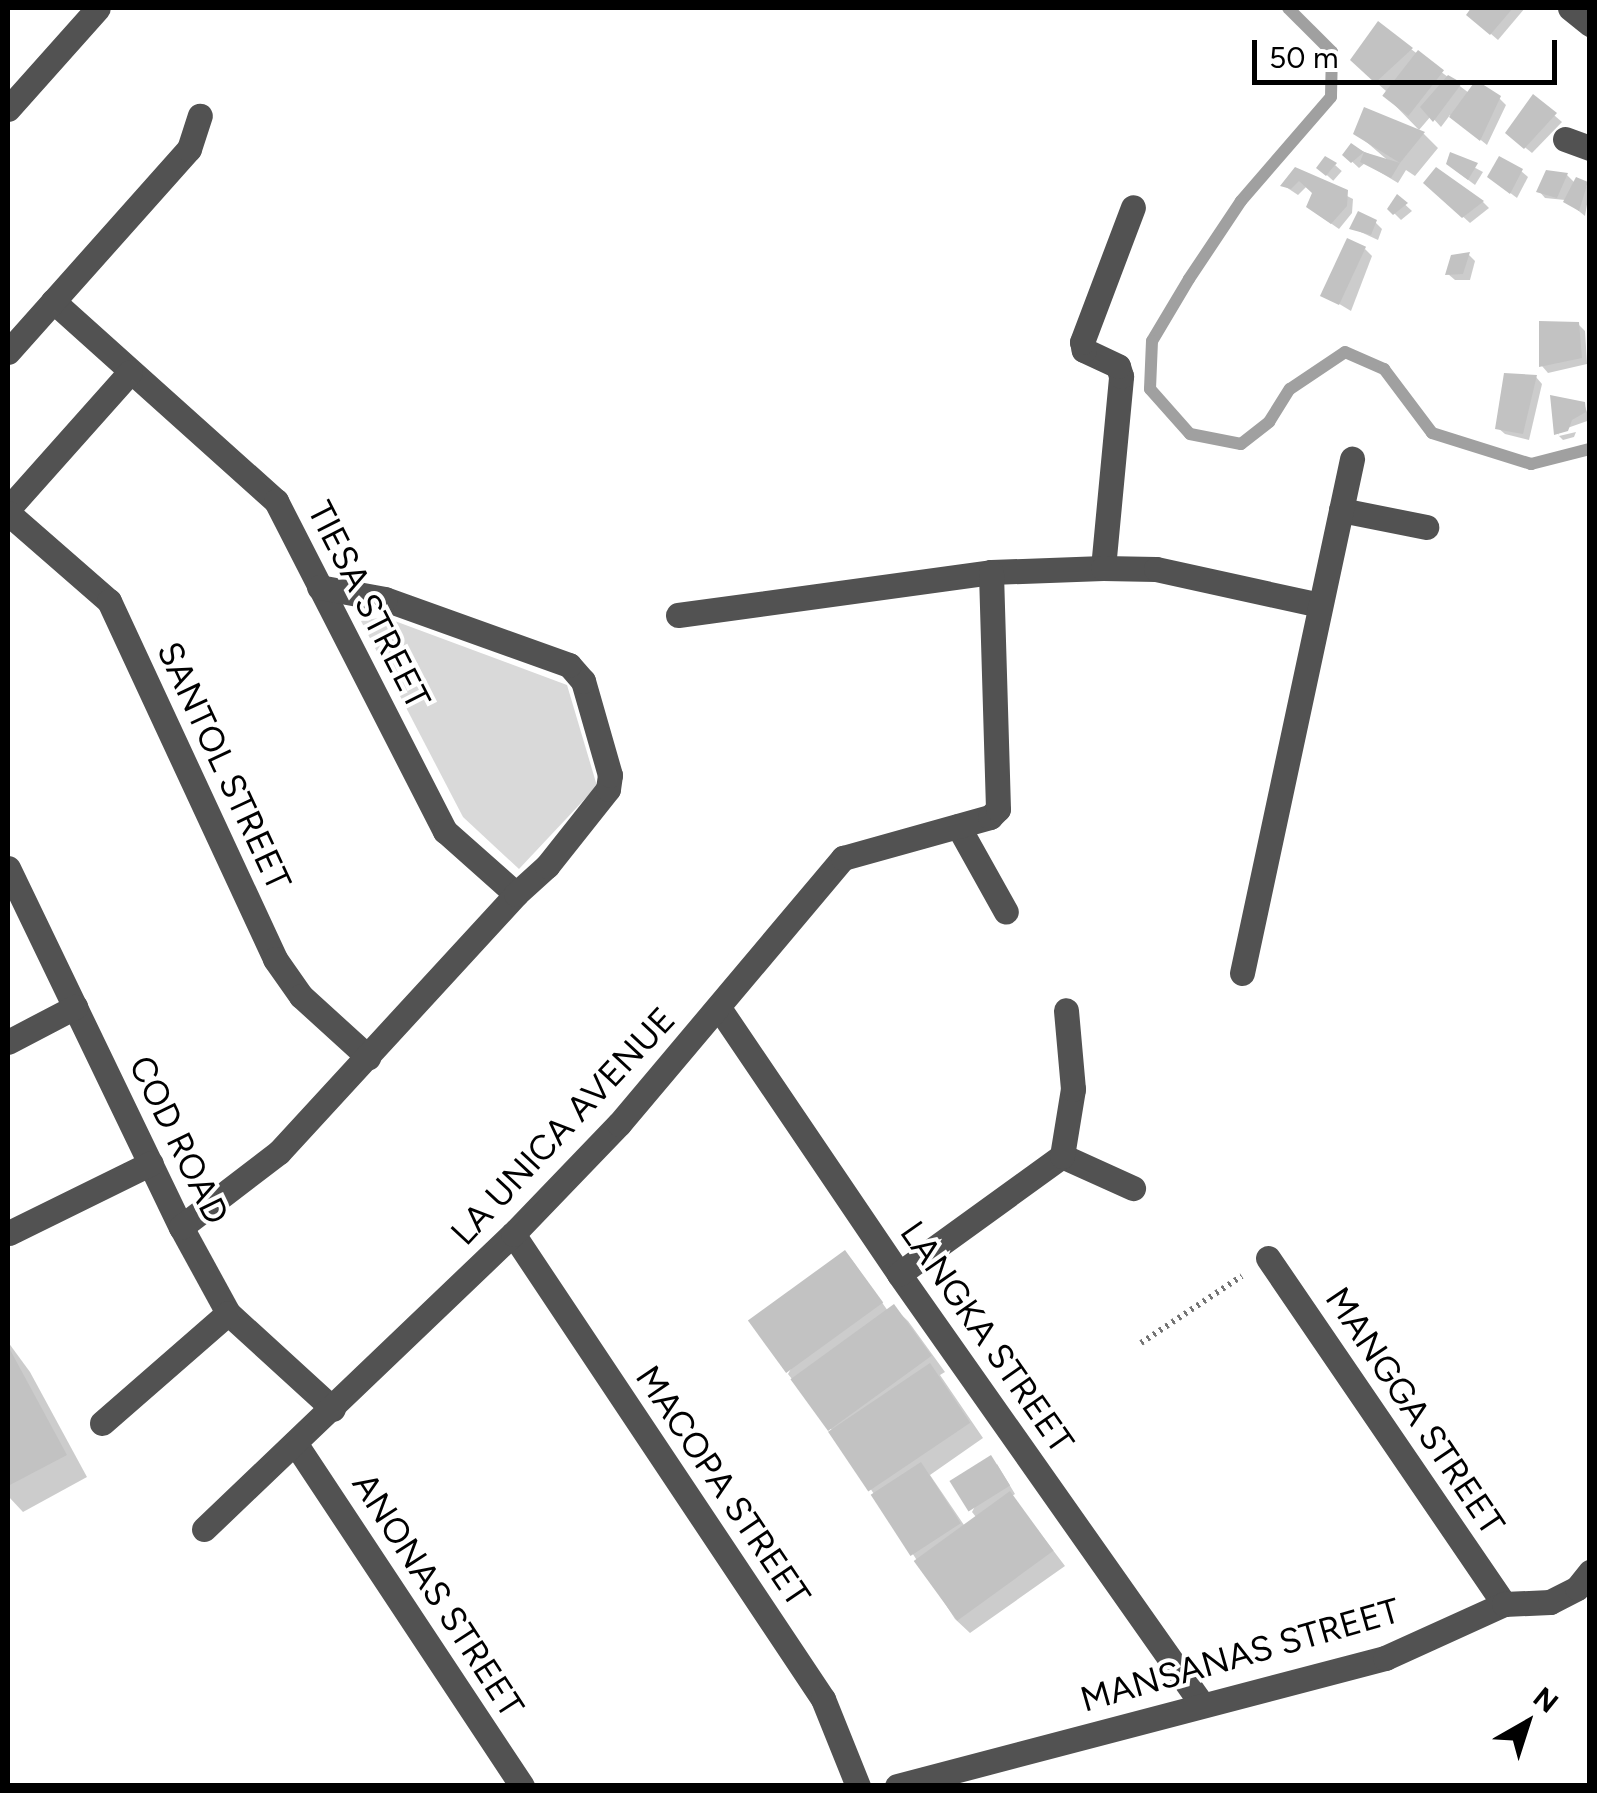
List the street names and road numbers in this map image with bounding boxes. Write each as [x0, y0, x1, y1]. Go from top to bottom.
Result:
street label: TIESA STREET [299, 494, 439, 716]
street label: SANTOL STREET [148, 635, 300, 897]
street label: LA UNICA AVENUE [442, 999, 684, 1253]
street label: COD ROAD [120, 1049, 238, 1231]
street label: LANGKA STREET [892, 1213, 1082, 1461]
street label: MANGGA STREET [1317, 1279, 1513, 1543]
street label: MACOPA STREET [627, 1358, 819, 1614]
street label: ANONAS STREET [343, 1465, 533, 1725]
street label: MANSANAS STREET [1076, 1589, 1404, 1721]

